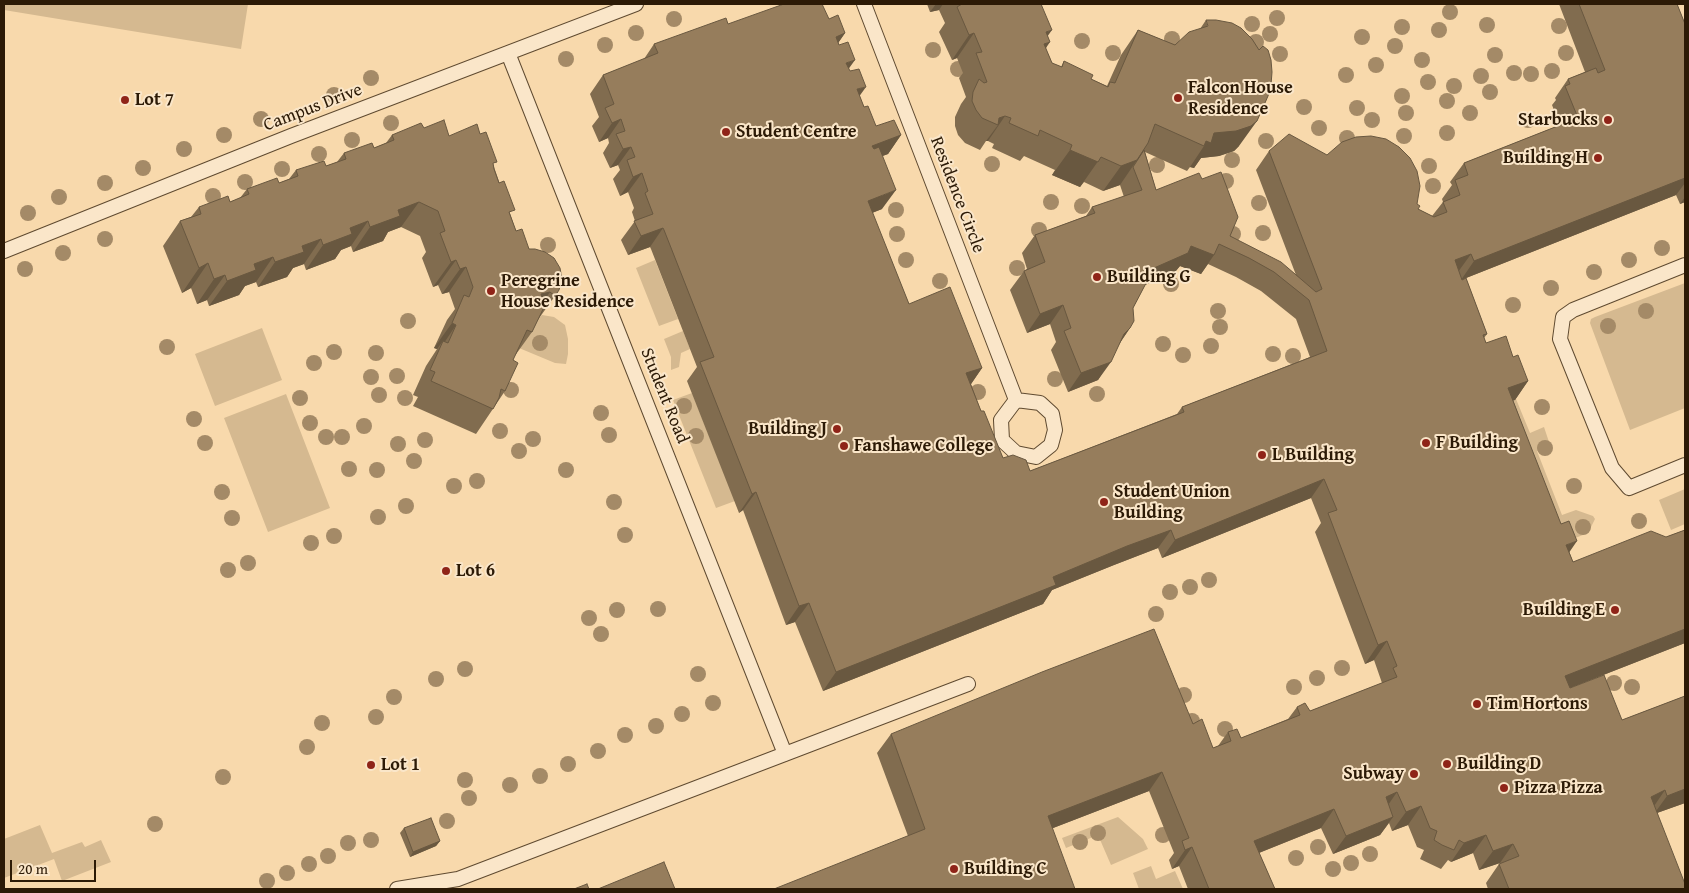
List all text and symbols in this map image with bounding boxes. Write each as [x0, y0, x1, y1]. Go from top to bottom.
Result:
place label: Falcon House Residence [1188, 77, 1293, 120]
street label: Campus Drive [261, 79, 365, 137]
place label: Lot 7 [135, 89, 174, 111]
marker: Falcon House Residence [1172, 92, 1184, 104]
marker: Lot 7 [119, 94, 131, 106]
place label: Starbucks [1518, 109, 1598, 131]
marker: Starbucks [1602, 114, 1614, 126]
place label: Student Centre [736, 121, 856, 143]
marker: Student Centre [720, 126, 732, 138]
street label: Residence Circle [925, 134, 989, 256]
place label: Building H [1503, 147, 1588, 169]
marker: Building H [1592, 152, 1604, 164]
place label: Building G [1107, 266, 1191, 288]
place label: Peregrine House Residence [501, 270, 634, 312]
marker: Building G [1091, 271, 1103, 283]
marker: Peregrine House Residence [485, 285, 497, 297]
street label: Student Road [635, 345, 693, 447]
place label: Building J [748, 418, 827, 440]
marker: Building J [831, 423, 843, 435]
place label: F Building [1436, 432, 1518, 454]
place label: Fanshawe College [854, 435, 993, 457]
marker: F Building [1420, 437, 1432, 449]
marker: Fanshawe College [838, 440, 850, 452]
place label: L Building [1272, 444, 1354, 466]
marker: L Building [1256, 449, 1268, 461]
place label: Student Union Building [1114, 481, 1230, 524]
marker: Student Union Building [1098, 496, 1110, 508]
place label: Lot 6 [456, 560, 495, 582]
marker: Lot 6 [440, 565, 452, 577]
place label: Building E [1523, 599, 1605, 621]
marker: Building E [1609, 604, 1621, 616]
place label: Tim Hortons [1487, 693, 1588, 715]
marker: Tim Hortons [1471, 698, 1483, 710]
place label: Building D [1457, 753, 1541, 775]
place label: Lot 1 [381, 754, 420, 776]
marker: Building D [1441, 758, 1453, 770]
marker: Lot 1 [365, 759, 377, 771]
place label: Subway [1343, 763, 1404, 785]
marker: Subway [1408, 768, 1420, 780]
place label: Pizza Pizza [1514, 777, 1603, 799]
marker: Pizza Pizza [1498, 782, 1510, 794]
scale bar [12, 850, 99, 882]
text: 20 m [18, 858, 48, 879]
place label: Building C [964, 858, 1047, 880]
marker: Building C [948, 863, 960, 875]

